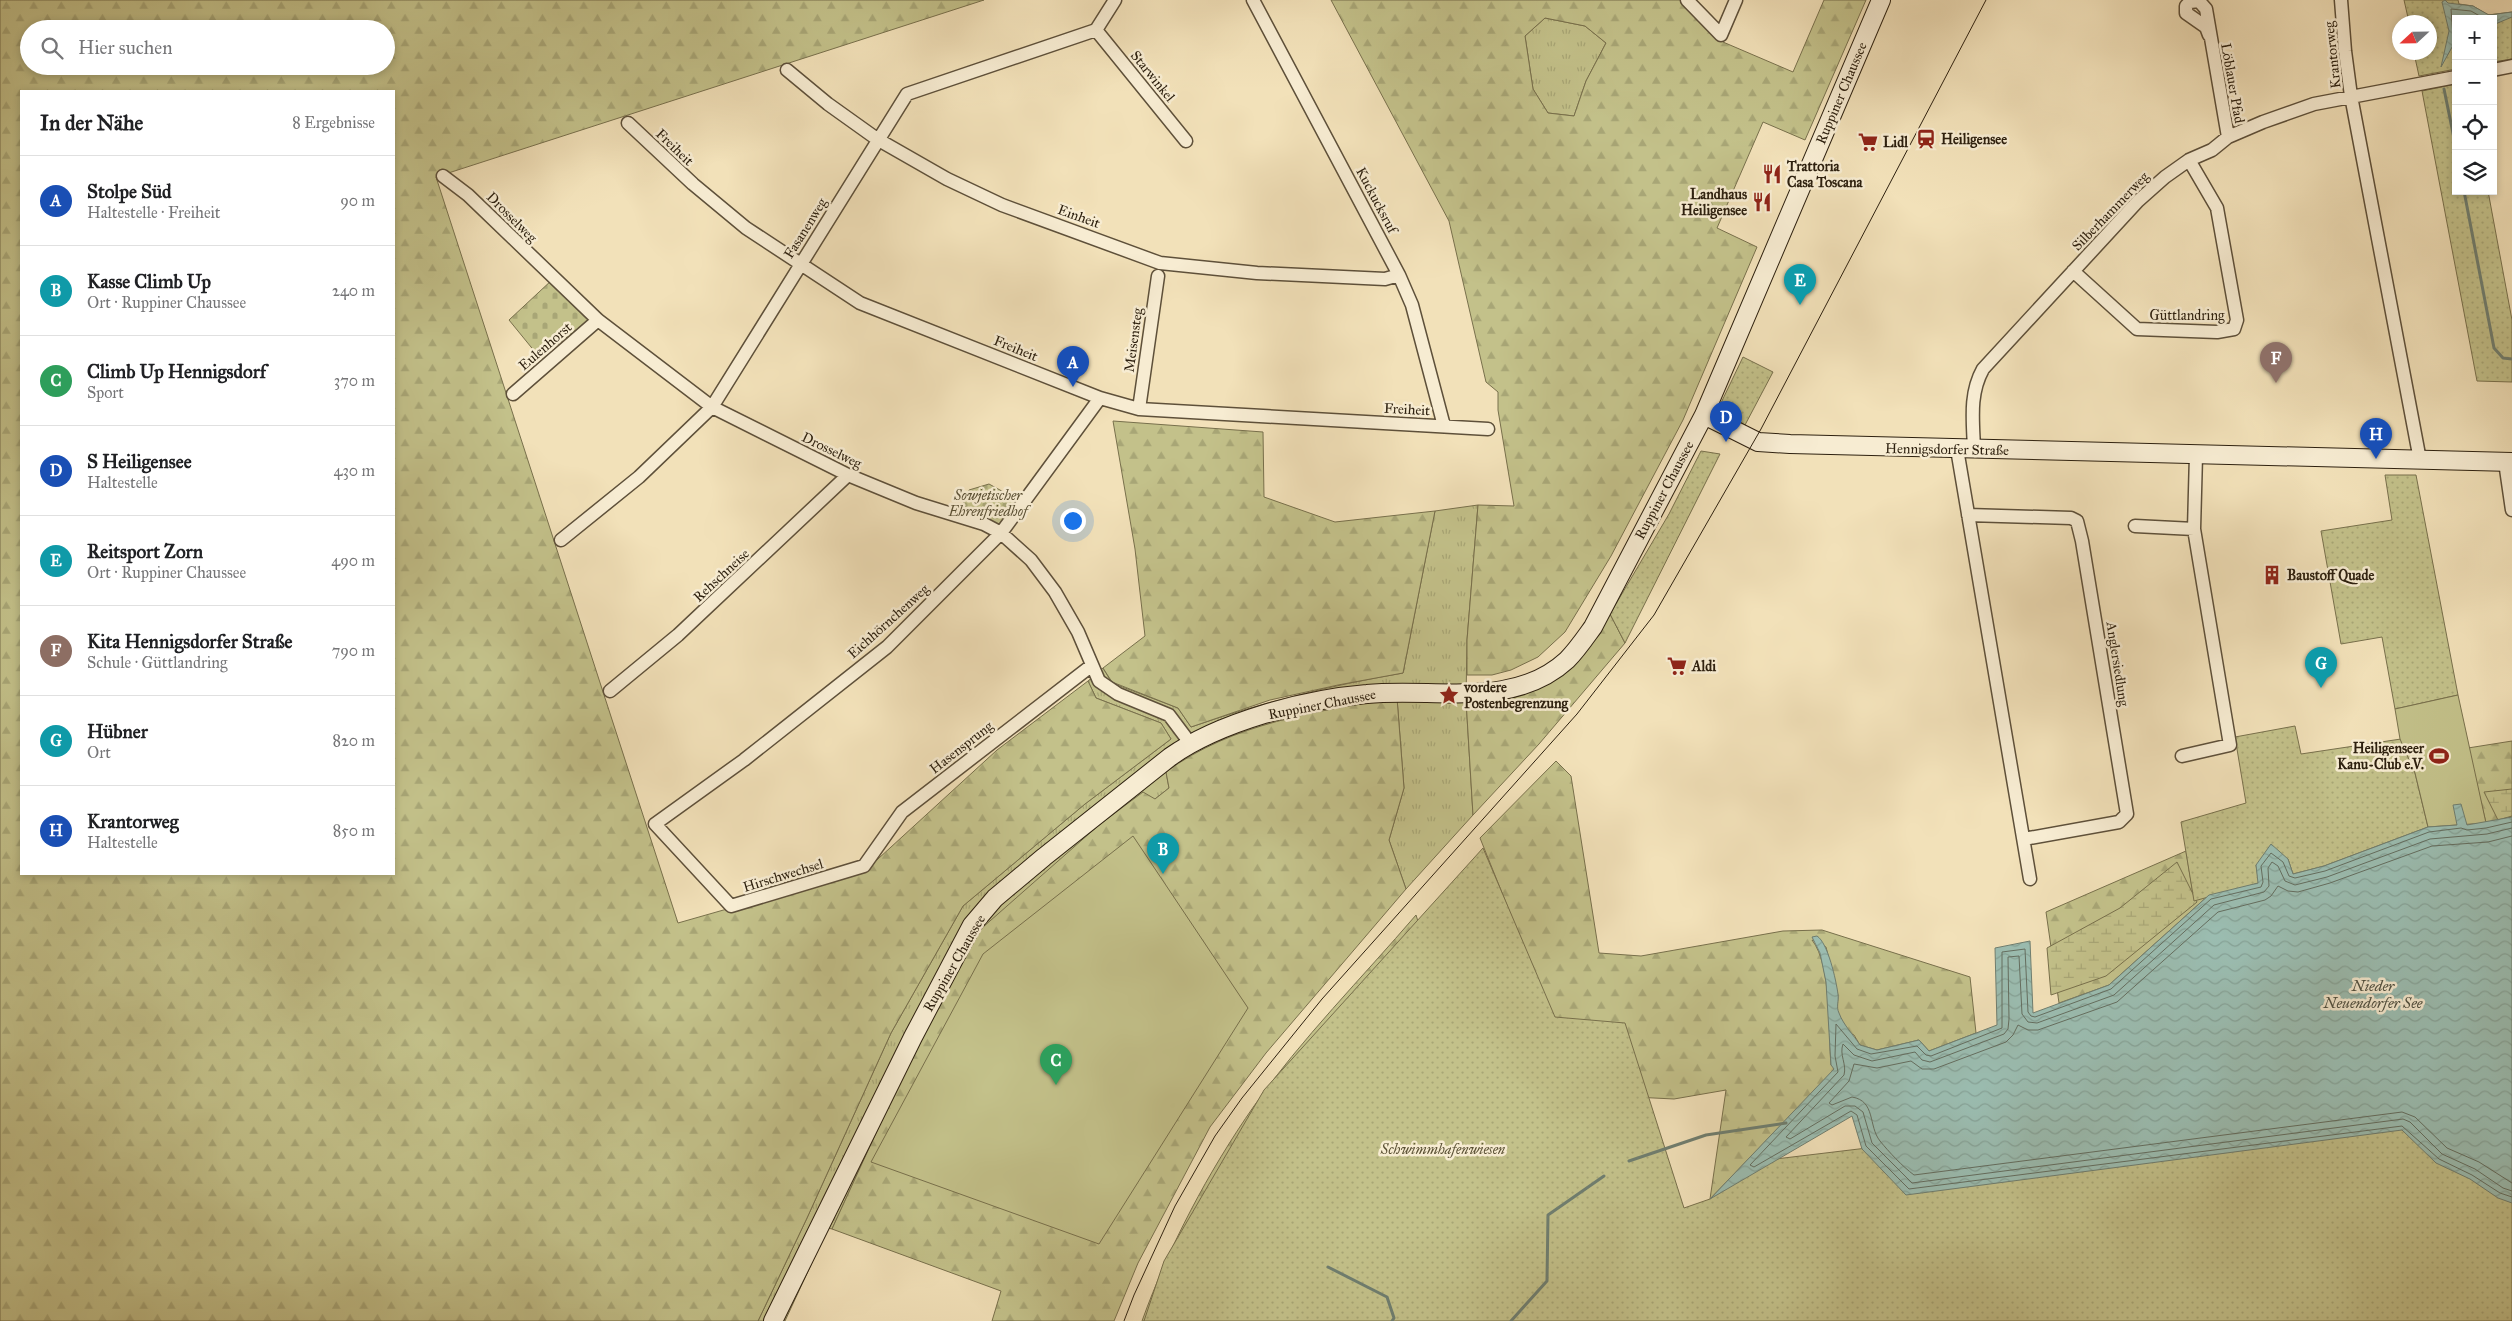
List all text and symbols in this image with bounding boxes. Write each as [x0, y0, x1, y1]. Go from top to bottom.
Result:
north arrow [2392, 15, 2437, 60]
map controls [2452, 15, 2497, 195]
button: + [2452, 15, 2497, 60]
search box [20, 20, 395, 75]
street label: Krantorweg [2320, 20, 2344, 89]
icon: search [38, 34, 66, 62]
text: Hier suchen [78, 36, 172, 59]
street label: Ruppiner Chaussee [1812, 39, 1871, 147]
street label: Löblauer Pfad [2217, 42, 2248, 125]
street label: Starwinkel [1127, 47, 1179, 105]
button: − [2452, 60, 2497, 105]
button: locate [2452, 105, 2497, 150]
text: In der Nähe [40, 110, 143, 136]
text: 8 Ergebnisse [292, 113, 375, 132]
street label: Freiheit [652, 125, 697, 169]
station icon: Heiligensee [1915, 128, 1937, 150]
supermarket icon: Lidl [1857, 131, 1879, 153]
place label: Heiligensee [1941, 131, 2007, 149]
place label: Lidl [1883, 134, 1909, 151]
button: layers [2452, 150, 2497, 195]
place label: Trattoria Casa Toscana [1786, 158, 1864, 191]
restaurant icon: Trattoria Casa Toscana [1761, 163, 1783, 185]
street label: Kuckucksruf [1352, 164, 1402, 238]
street label: Silberhammerweg [2068, 168, 2153, 254]
text: Stolpe Süd [87, 180, 172, 203]
place label: Landhaus Heiligensee [1681, 186, 1747, 220]
street label: Drosselweg [483, 189, 541, 246]
text: A [51, 191, 61, 210]
text: 90 m [340, 191, 375, 210]
restaurant icon: Landhaus Heiligensee [1751, 191, 1773, 213]
street label: Fasanenweg [780, 195, 831, 262]
street label: Einheit [1055, 201, 1102, 232]
text: Haltestelle · Freiheit [87, 203, 221, 222]
pin: E [1784, 264, 1816, 305]
text: Kasse Climb Up [87, 270, 211, 293]
text: B [51, 281, 61, 300]
text: 240 m [332, 281, 375, 300]
text: Ort · Ruppiner Chaussee [87, 293, 246, 312]
street label: Meisensteg [1121, 306, 1146, 373]
street label: Güttlandring [2149, 307, 2225, 324]
street label: Eulenhorst [515, 319, 575, 374]
street label: Freiheit [991, 332, 1040, 365]
pin: F [2260, 342, 2292, 383]
pin: A [1057, 346, 1089, 387]
text: Climb Up Hennigsdorf [87, 360, 266, 383]
text: C [51, 371, 61, 390]
text: 370 m [334, 371, 375, 390]
text: Sport [87, 383, 124, 402]
street label: Freiheit [1384, 400, 1430, 419]
pin: D [1710, 401, 1742, 442]
pin: H [2360, 418, 2392, 459]
street label: Drosselweg [799, 429, 865, 472]
street label: Ruppiner Chaussee [1631, 438, 1698, 542]
street label: Hennigsdorfer Straße [1885, 440, 2009, 459]
text: S Heiligensee [87, 450, 192, 473]
text: D [50, 461, 62, 480]
text: 430 m [333, 461, 375, 480]
text: Haltestelle [87, 473, 158, 492]
park label: Sowjetischer Ehrenfriedhof [947, 487, 1032, 520]
your location [1060, 508, 1086, 534]
text: Reitsport Zorn [87, 540, 203, 563]
street label: Rehschneise [690, 545, 753, 606]
text: E [50, 551, 62, 570]
text: 490 m [331, 551, 375, 570]
text: Ort · Ruppiner Chaussee [87, 563, 246, 582]
building icon: Baustoff Quade [2261, 564, 2283, 586]
place label: Baustoff Quade [2287, 567, 2375, 585]
street label: Eichhörnchenweg [844, 580, 933, 662]
street label: Anglersiedlung [2102, 620, 2133, 708]
text: Kita Hennigsdorfer Straße [87, 630, 292, 653]
text: F [51, 641, 61, 660]
text: 790 m [332, 641, 375, 660]
pin: G [2305, 647, 2337, 688]
text: Schule · Güttlandring [87, 653, 227, 672]
supermarket icon: Aldi [1666, 655, 1688, 677]
place label: Aldi [1691, 658, 1716, 675]
place label: vordere Postenbegrenzung [1463, 679, 1568, 713]
place icon: vordere Postenbegrenzung [1438, 684, 1460, 706]
street label: Ruppiner Chaussee [1267, 686, 1378, 723]
street label: Hasensprung [926, 717, 997, 777]
text: Hübner [87, 720, 148, 743]
text: G [50, 731, 62, 750]
text: 820 m [332, 731, 375, 750]
place label: Heiligenseer Kanu-Club e.V. [2337, 740, 2425, 773]
text: Ort [87, 743, 111, 762]
sports icon: Heiligenseer Kanu-Club e.V. [2428, 745, 2450, 767]
text: Krantorweg [87, 810, 179, 833]
text: H [49, 821, 63, 840]
text: 850 m [333, 821, 375, 840]
text: Haltestelle [87, 833, 158, 852]
pin: B [1147, 833, 1179, 874]
street label: Hirschwechsel [741, 855, 826, 896]
street label: Ruppiner Chaussee [920, 912, 989, 1015]
water label: Nieder Neuendorfer See [2323, 977, 2423, 1012]
pin: C [1040, 1044, 1072, 1085]
park label: Schwimmhafenwiesen [1380, 1141, 1506, 1158]

